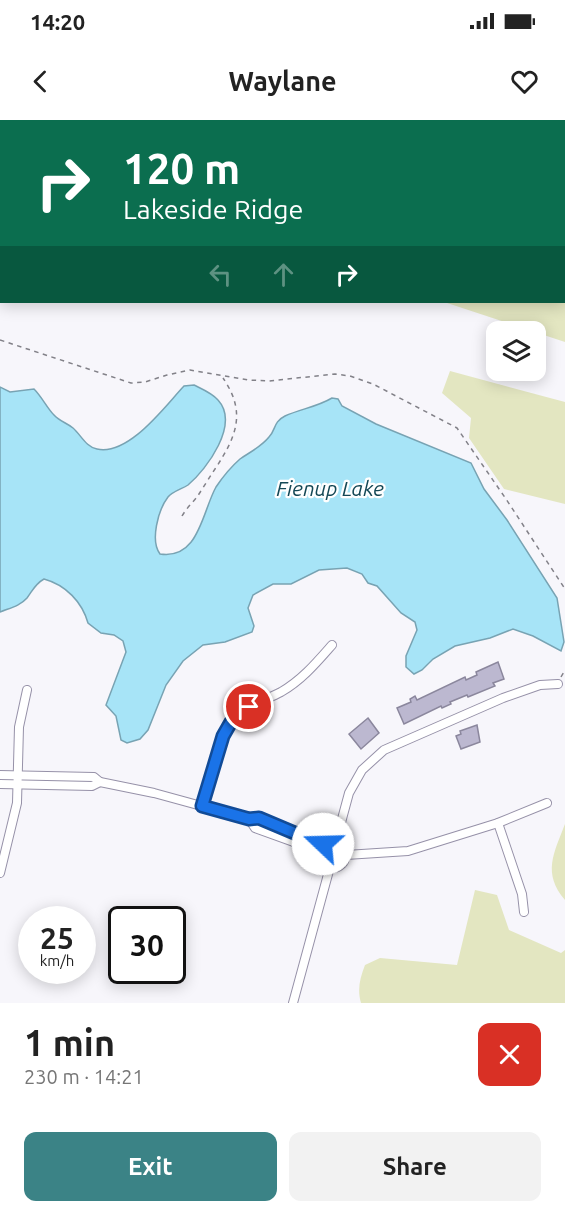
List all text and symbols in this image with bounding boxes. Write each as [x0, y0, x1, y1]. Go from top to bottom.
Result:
text: 14:20 [30, 9, 85, 34]
icon: back [24, 65, 57, 98]
icon: heart [508, 65, 541, 98]
text: Waylane [229, 66, 336, 96]
icon: right [24, 144, 102, 222]
text: 120 m [123, 145, 240, 192]
text: Lakeside Ridge [123, 194, 304, 224]
icon: left [204, 258, 237, 291]
icon: ahead [267, 258, 300, 291]
icon: right [330, 258, 363, 291]
map controls [486, 321, 546, 381]
button: layers [486, 321, 546, 381]
water label: Fienup Lake [276, 476, 384, 500]
pin [223, 681, 274, 732]
icon: arrive [232, 690, 265, 723]
position arrow [291, 812, 355, 876]
speed limit sign: 30 [108, 906, 186, 984]
text: 25 [40, 921, 74, 955]
text: km/h [40, 952, 74, 969]
text: 1 min [24, 1022, 115, 1063]
button: close [478, 1023, 541, 1086]
text: 230 m · 14:21 [24, 1065, 144, 1088]
button: Exit [24, 1132, 277, 1201]
button: Share [289, 1132, 541, 1201]

